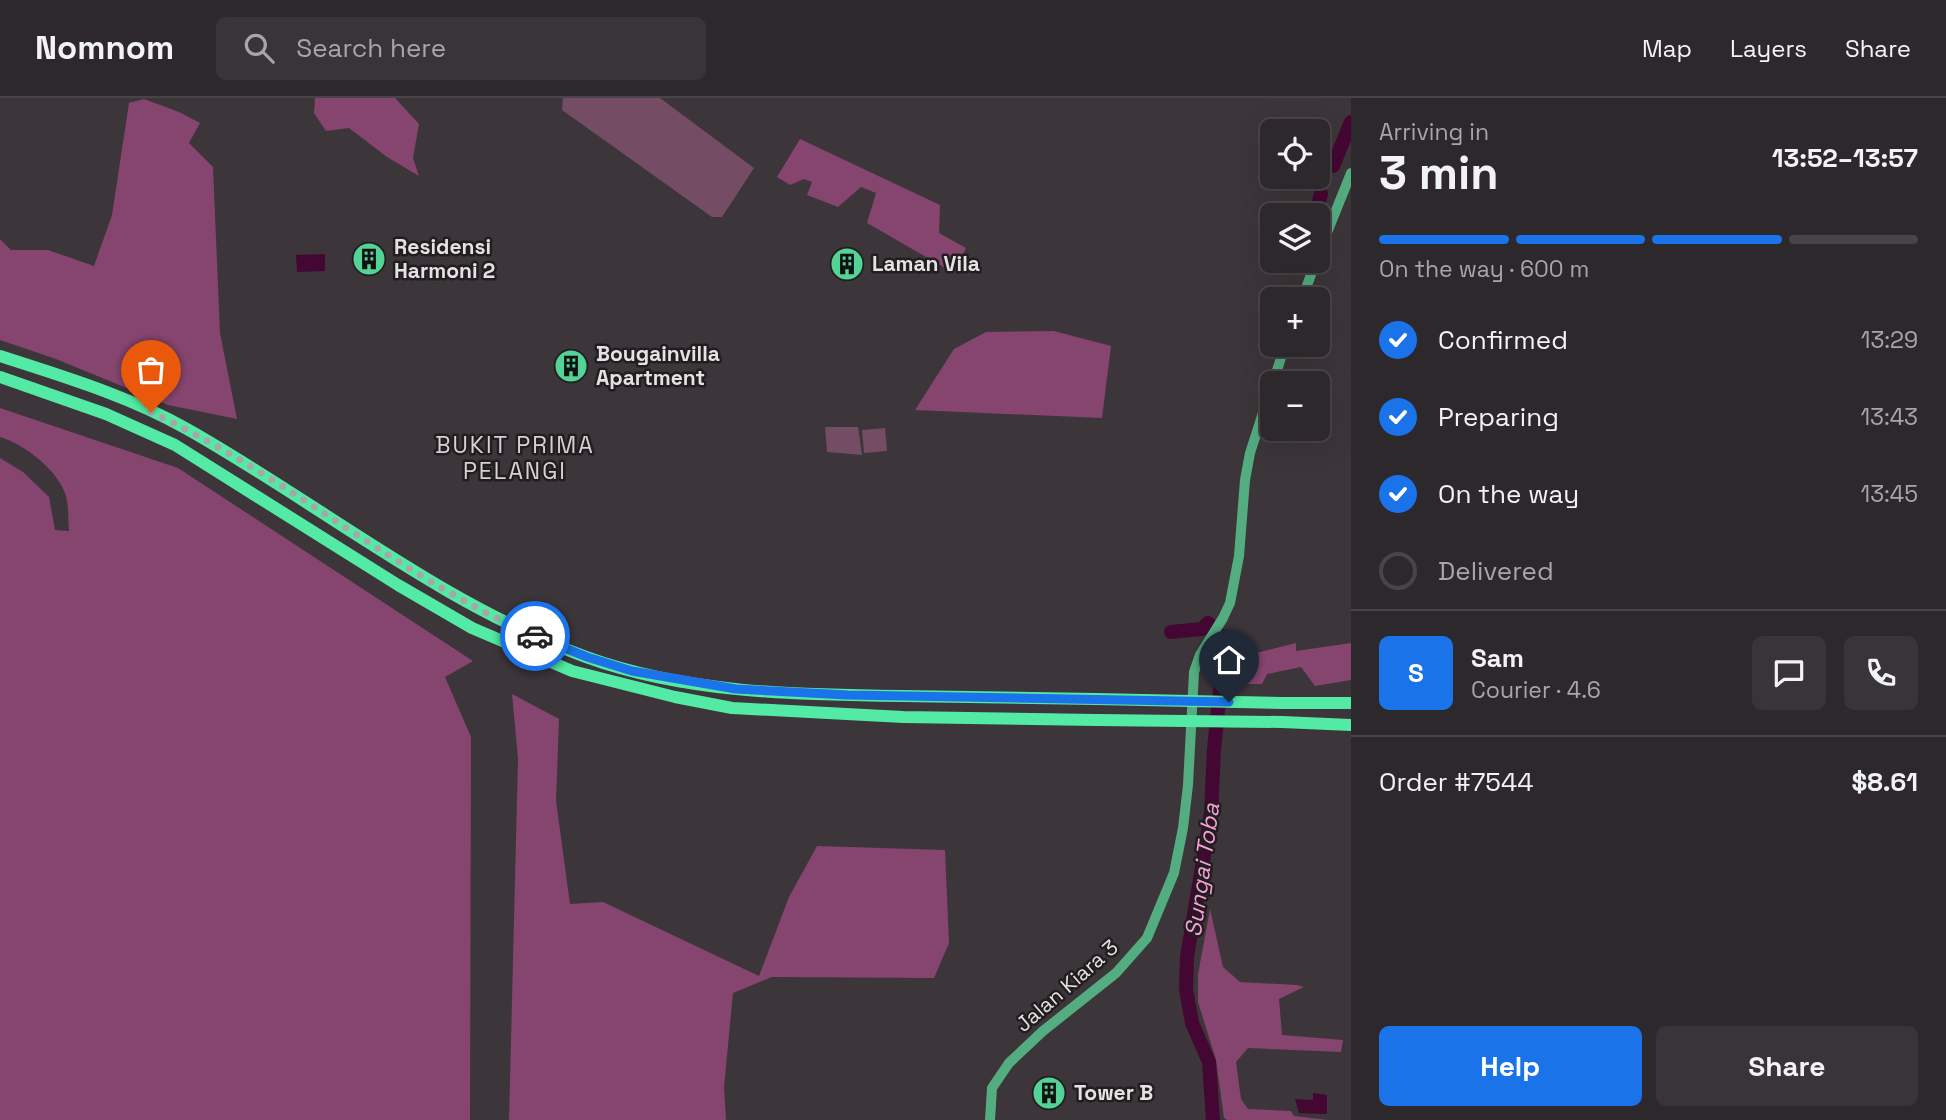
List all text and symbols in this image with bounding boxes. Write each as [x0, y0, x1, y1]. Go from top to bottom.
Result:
search box [216, 17, 706, 80]
text: Nomnom [35, 27, 174, 69]
icon: search [240, 29, 278, 67]
text: Search here [296, 31, 446, 65]
text: Map [1642, 33, 1692, 64]
text: Layers [1730, 33, 1807, 64]
text: Share [1845, 33, 1911, 64]
text: Arriving in [1379, 117, 1489, 147]
map controls [1260, 119, 1330, 441]
button: locate [1260, 119, 1330, 189]
text: 13:52–13:57 [1772, 141, 1918, 175]
text: 3 min [1379, 144, 1499, 202]
button: layers [1260, 203, 1330, 273]
place label: Residensi Harmoni 2 [394, 233, 495, 284]
building icon: Residensi Harmoni 2 [350, 240, 388, 278]
building icon: Laman Vila [828, 245, 866, 283]
place label: Laman Vila [872, 250, 980, 277]
text: On the way · 600 m [1379, 254, 1589, 284]
button: + [1260, 287, 1330, 357]
icon: check [1379, 321, 1417, 359]
text: Confirmed [1438, 323, 1568, 357]
text: 13:29 [1861, 325, 1918, 355]
pin [121, 340, 181, 412]
place label: Bougainvilla Apartment [596, 340, 720, 391]
building icon: Bougainvilla Apartment [552, 347, 590, 385]
icon: bag [132, 351, 170, 389]
button: − [1260, 371, 1330, 441]
icon: check [1379, 398, 1417, 436]
text: Preparing [1438, 400, 1559, 434]
text: 13:43 [1860, 402, 1918, 432]
district label: BUKIT PRIMA PELANGI [435, 430, 595, 486]
icon: check [1379, 475, 1417, 513]
text: On the way [1438, 477, 1579, 511]
text: 13:45 [1861, 479, 1918, 509]
text: Delivered [1438, 554, 1554, 588]
courier [500, 601, 570, 671]
icon: car [516, 617, 554, 655]
pin [1199, 630, 1259, 702]
button: chat [1752, 636, 1826, 710]
button: phone [1844, 636, 1918, 710]
icon: home [1210, 641, 1248, 679]
text: Sam [1471, 641, 1524, 675]
text: S [1408, 656, 1424, 690]
text: Courier · 4.6 [1471, 675, 1601, 705]
text: Order #7544 [1379, 765, 1533, 799]
text: $8.61 [1851, 765, 1918, 799]
water label: Sungai Toba [1178, 800, 1226, 939]
street label: Jalan Kiara 3 [1010, 934, 1124, 1038]
button: Help [1379, 1026, 1642, 1106]
button: Share [1656, 1026, 1918, 1106]
building icon: Tower B [1030, 1074, 1068, 1112]
place label: Tower B [1074, 1079, 1153, 1106]

